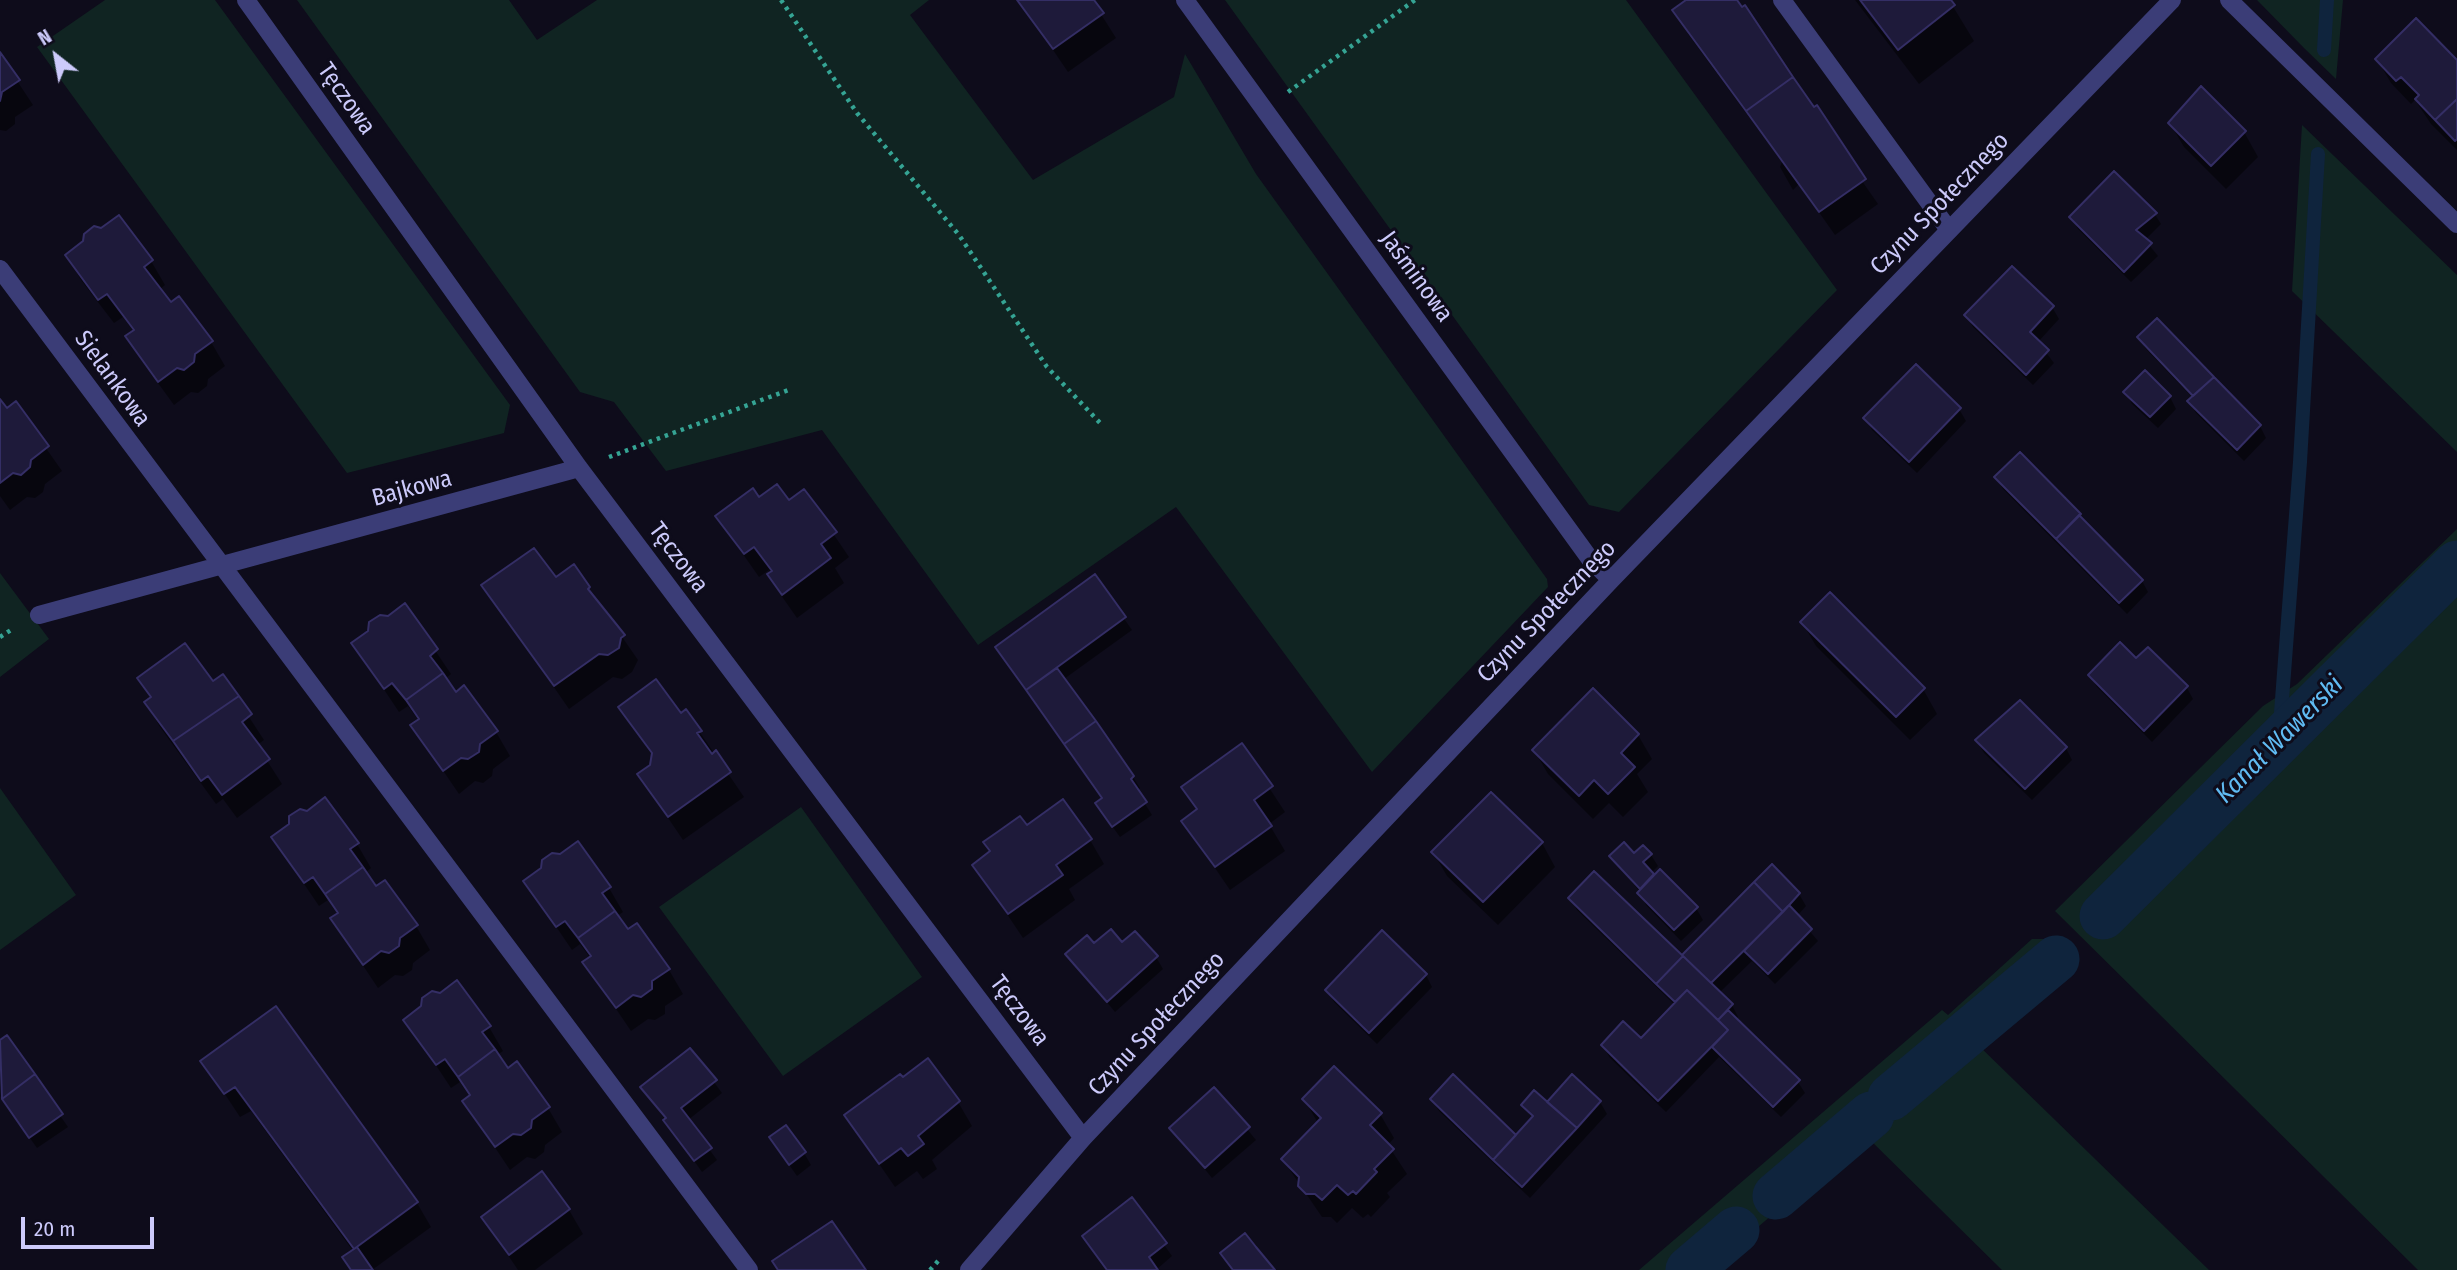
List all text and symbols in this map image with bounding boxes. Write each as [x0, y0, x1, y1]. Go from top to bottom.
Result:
north arrow [21, 21, 91, 91]
text: N [34, 25, 56, 50]
street label: Tęczowa [311, 58, 381, 140]
street label: Czynu Społecznego [1865, 127, 2015, 281]
street label: Jaśminowa [1373, 226, 1459, 328]
street label: Sielankowa [68, 326, 156, 432]
street label: Bajkowa [369, 465, 455, 513]
street label: Tęczowa [642, 517, 714, 599]
street label: Czynu Społecznego [1472, 535, 1622, 689]
water label: Kanał Wawerski [2210, 670, 2350, 810]
street label: Czynu Społecznego [1083, 946, 1231, 1102]
street label: Tęczowa [983, 970, 1055, 1052]
scale bar [24, 1204, 158, 1248]
text: 20 m [34, 1216, 75, 1242]

